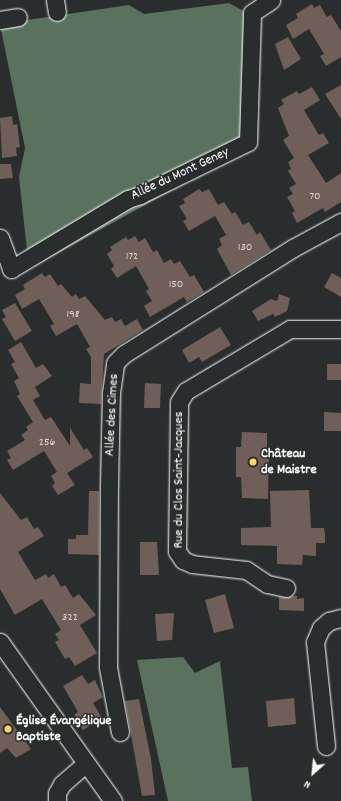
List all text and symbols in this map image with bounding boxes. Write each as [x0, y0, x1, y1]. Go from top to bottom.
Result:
street label: Allée du Mont Geney [128, 144, 232, 204]
house number: 70 [309, 190, 321, 204]
house number: 130 [238, 241, 252, 255]
house number: 172 [126, 250, 138, 264]
house number: 150 [169, 278, 183, 292]
house number: 198 [67, 308, 79, 322]
street label: Allée des Cimes [101, 373, 123, 457]
street label: Rue du Clos Saint-Jacques [171, 412, 187, 548]
house number: 256 [39, 436, 55, 450]
place label: Château de Maistre [261, 446, 317, 478]
marker: Château de Maistre [248, 457, 258, 467]
house number: 322 [62, 611, 78, 625]
place label: Église Évangélique Baptiste [16, 713, 111, 746]
marker: Église Évangélique Baptiste [3, 724, 13, 734]
north arrow [293, 753, 333, 793]
text: N [301, 775, 314, 792]

